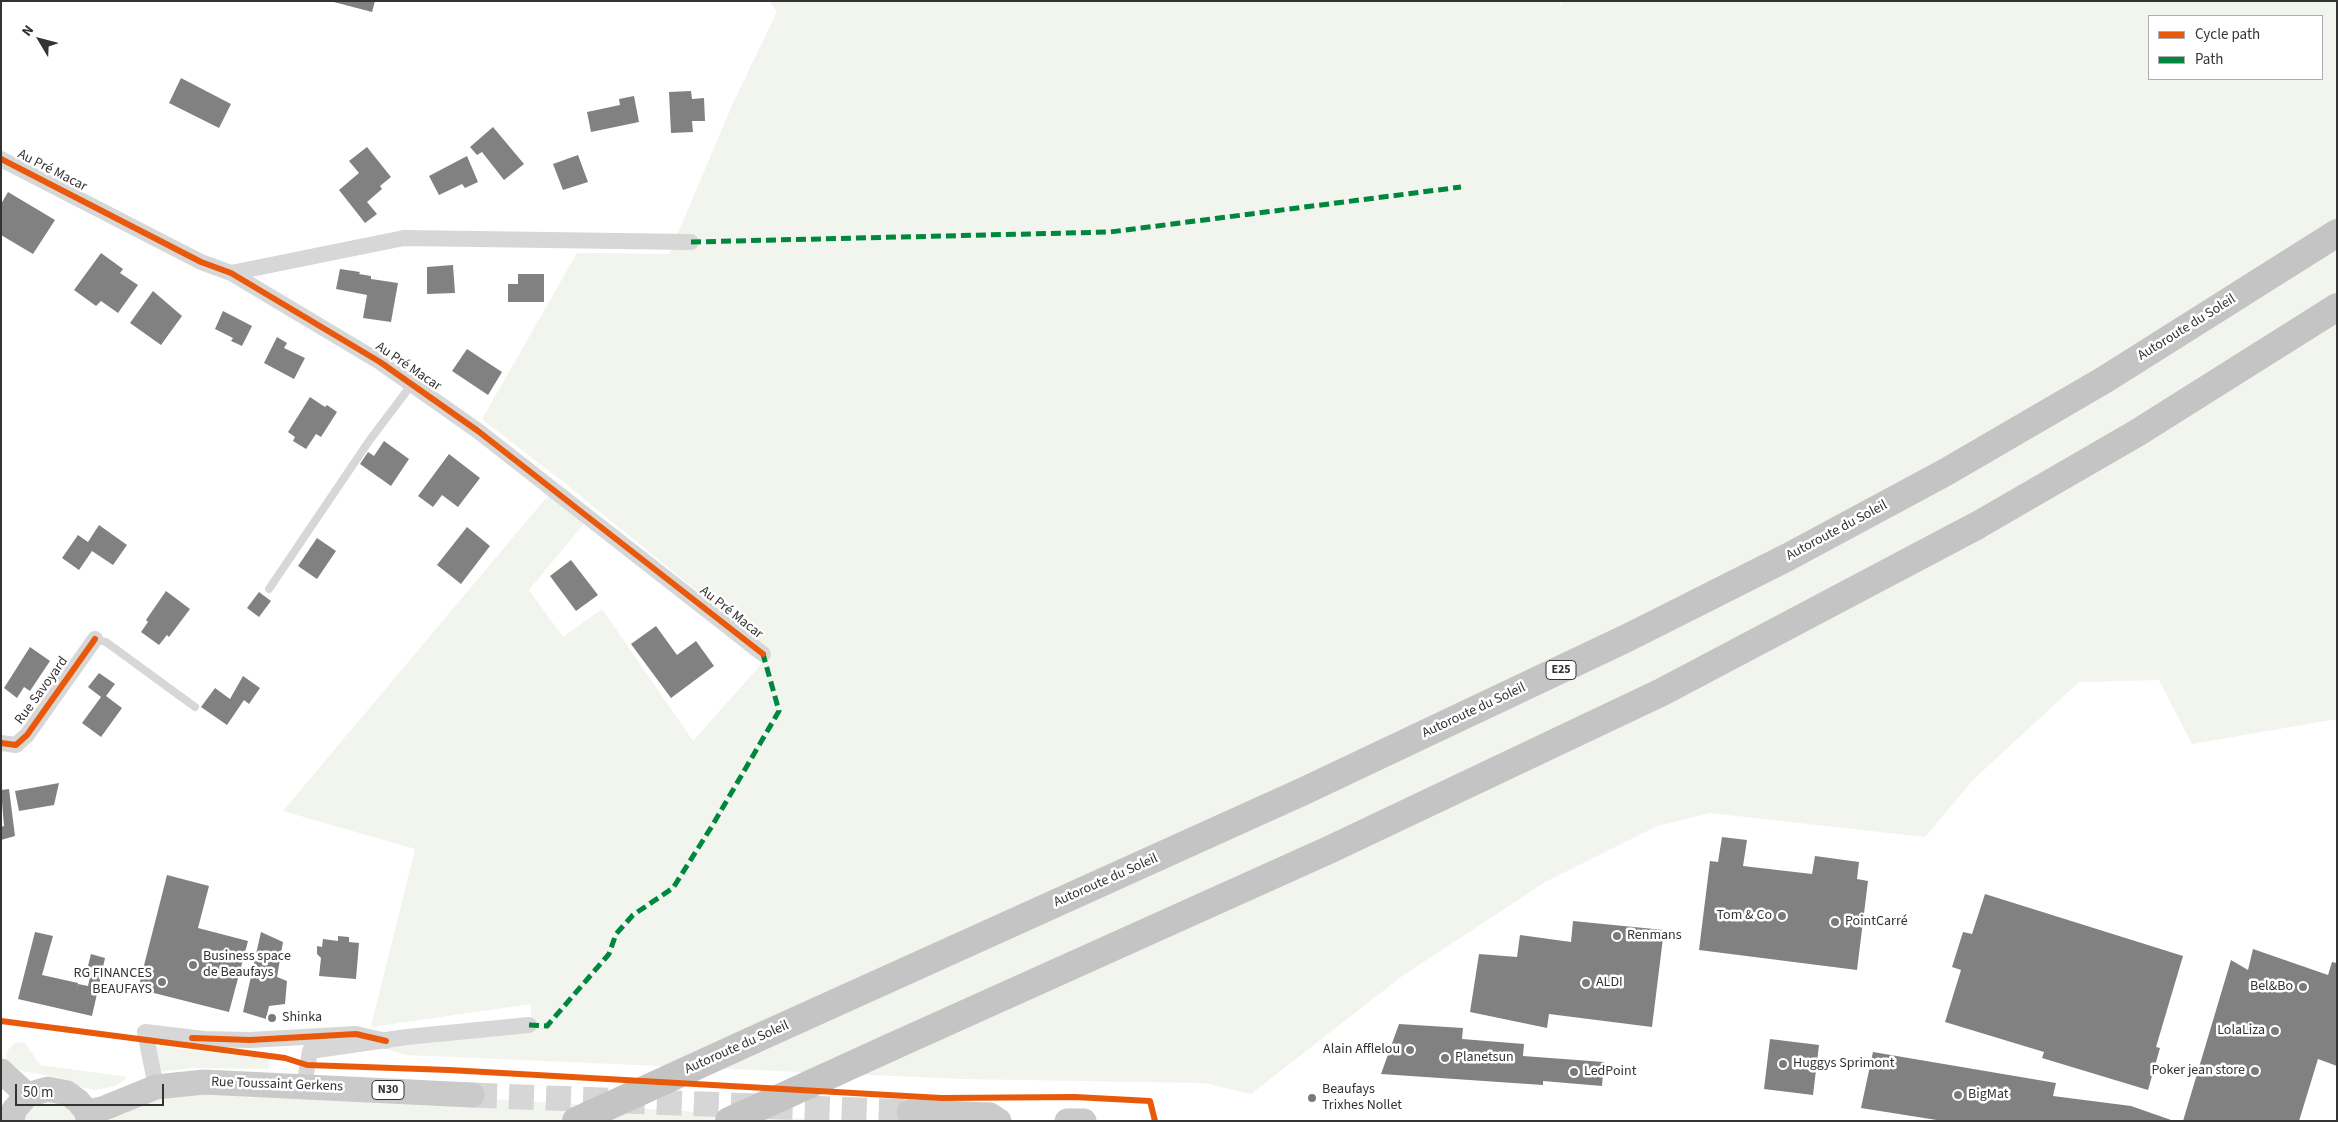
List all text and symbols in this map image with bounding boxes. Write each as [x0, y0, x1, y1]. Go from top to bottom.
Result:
north arrow [15, 15, 65, 65]
legend [2148, 15, 2323, 80]
text: N [17, 21, 39, 41]
text: Cycle path [2195, 24, 2260, 45]
text: Path [2195, 49, 2223, 70]
street label: Au Pré Macar [14, 146, 90, 196]
street label: Autoroute du Soleil [2135, 291, 2239, 365]
street label: Au Pré Macar [372, 339, 444, 395]
street label: Autoroute du Soleil [1784, 497, 1890, 565]
street label: Au Pré Macar [696, 583, 766, 643]
street label: Rue Savoyard [12, 654, 72, 728]
road number: E25 [1546, 660, 1576, 680]
street label: Autoroute du Soleil [1420, 680, 1528, 742]
street label: Autoroute du Soleil [1051, 850, 1161, 912]
place label: Tom & Co [1717, 908, 1772, 924]
marker: Tom & Co [1776, 910, 1788, 922]
place label: PointCarré [1845, 914, 1908, 930]
marker: PointCarré [1829, 916, 1841, 928]
place label: Renmans [1627, 928, 1682, 944]
marker: Renmans [1611, 930, 1623, 942]
place label: Business space de Beaufays [203, 949, 291, 982]
marker: Business space de Beaufays [187, 959, 199, 971]
place label: RG FINANCES BEAUFAYS [73, 966, 152, 999]
place label: ALDI [1596, 975, 1623, 991]
marker: RG FINANCES BEAUFAYS [156, 976, 168, 988]
marker: ALDI [1580, 977, 1592, 989]
place label: Bel&Bo [2250, 979, 2293, 995]
marker: Bel&Bo [2297, 981, 2309, 993]
place label: Shinka [282, 1010, 322, 1026]
marker: Shinka [266, 1012, 278, 1024]
street label: Autoroute du Soleil [682, 1017, 792, 1079]
place label: LolaLiza [2217, 1023, 2265, 1039]
marker: LolaLiza [2269, 1025, 2281, 1037]
place label: Alain Afflelou [1323, 1042, 1400, 1058]
marker: Alain Afflelou [1404, 1044, 1416, 1056]
place label: Planetsun [1455, 1050, 1514, 1066]
marker: Planetsun [1439, 1052, 1451, 1064]
place label: Huggys Sprimont [1793, 1056, 1894, 1072]
marker: Huggys Sprimont [1777, 1058, 1789, 1070]
place label: Poker jean store [2151, 1063, 2245, 1079]
place label: LedPoint [1584, 1064, 1636, 1080]
marker: Poker jean store [2249, 1065, 2261, 1077]
marker: LedPoint [1568, 1066, 1580, 1078]
scale bar [18, 1074, 166, 1106]
street label: Rue Toussaint Gerkens [211, 1074, 343, 1096]
road number: N30 [372, 1080, 404, 1100]
text: 50 m [23, 1082, 53, 1103]
place label: Beaufays Trixhes Nollet [1322, 1082, 1402, 1114]
place label: BigMat [1968, 1087, 2009, 1103]
marker: BigMat [1952, 1089, 1964, 1101]
marker: Beaufays Trixhes Nollet [1306, 1092, 1318, 1104]

